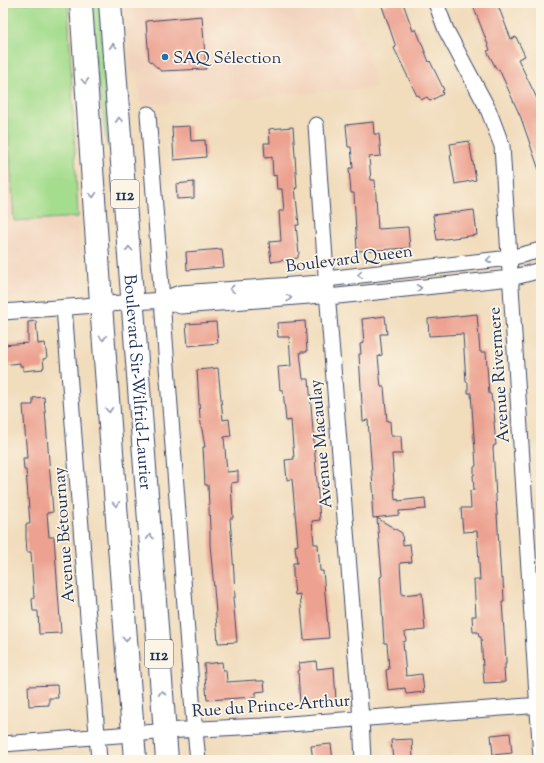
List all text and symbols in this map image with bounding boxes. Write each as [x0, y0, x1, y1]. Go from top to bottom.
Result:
one-way arrow [109, 43, 118, 49]
place label: SAQ Sélection [173, 47, 281, 71]
marker: SAQ Sélection [160, 52, 170, 62]
one-way arrow [81, 78, 90, 84]
one-way arrow [115, 117, 124, 123]
road number: 112 [111, 180, 139, 208]
one-way arrow [89, 192, 98, 198]
street label: Boulevard Queen [284, 240, 414, 280]
one-way arrow [124, 246, 133, 252]
one-way arrow [486, 255, 492, 264]
one-way arrow [357, 270, 363, 279]
street label: Boulevard Sir-Wilfrid-Laurier [116, 273, 157, 491]
one-way arrow [416, 284, 422, 293]
one-way arrow [229, 285, 235, 294]
one-way arrow [286, 293, 293, 302]
street label: Avenue Rivermere [483, 306, 517, 444]
one-way arrow [99, 335, 108, 341]
street label: Avenue Macaulay [304, 378, 340, 509]
one-way arrow [104, 407, 113, 413]
street label: Avenue Bétournay [48, 465, 82, 604]
one-way arrow [112, 501, 121, 507]
one-way arrow [146, 534, 155, 540]
one-way arrow [122, 636, 131, 642]
road number: 112 [145, 640, 173, 668]
street label: Rue du Prince-Arthur [191, 689, 352, 724]
one-way arrow [158, 690, 167, 696]

